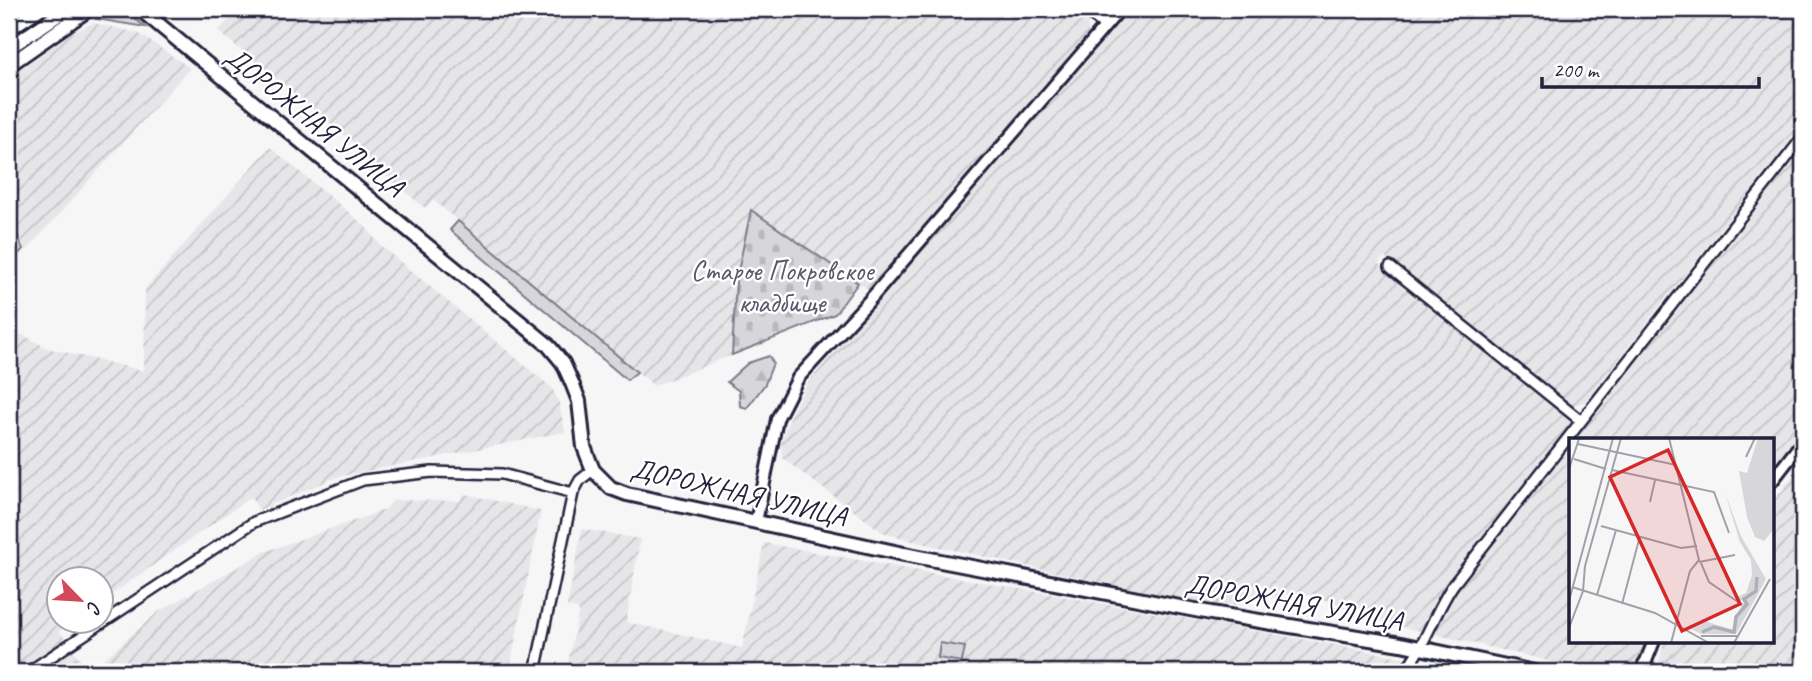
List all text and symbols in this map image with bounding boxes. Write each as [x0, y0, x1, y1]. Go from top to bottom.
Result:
street label: ДОРОЖНАЯ УЛИЦА [219, 38, 413, 205]
scale bar [1542, 46, 1759, 90]
text: 200 m [1553, 57, 1600, 83]
park label: Старое Покровское кладбище [691, 253, 875, 320]
inset map [1569, 438, 1773, 642]
street label: ДОРОЖНАЯ УЛИЦА [628, 450, 852, 534]
north arrow [46, 566, 116, 636]
street label: ДОРОЖНАЯ УЛИЦА [1183, 566, 1407, 639]
text: С [81, 597, 107, 618]

